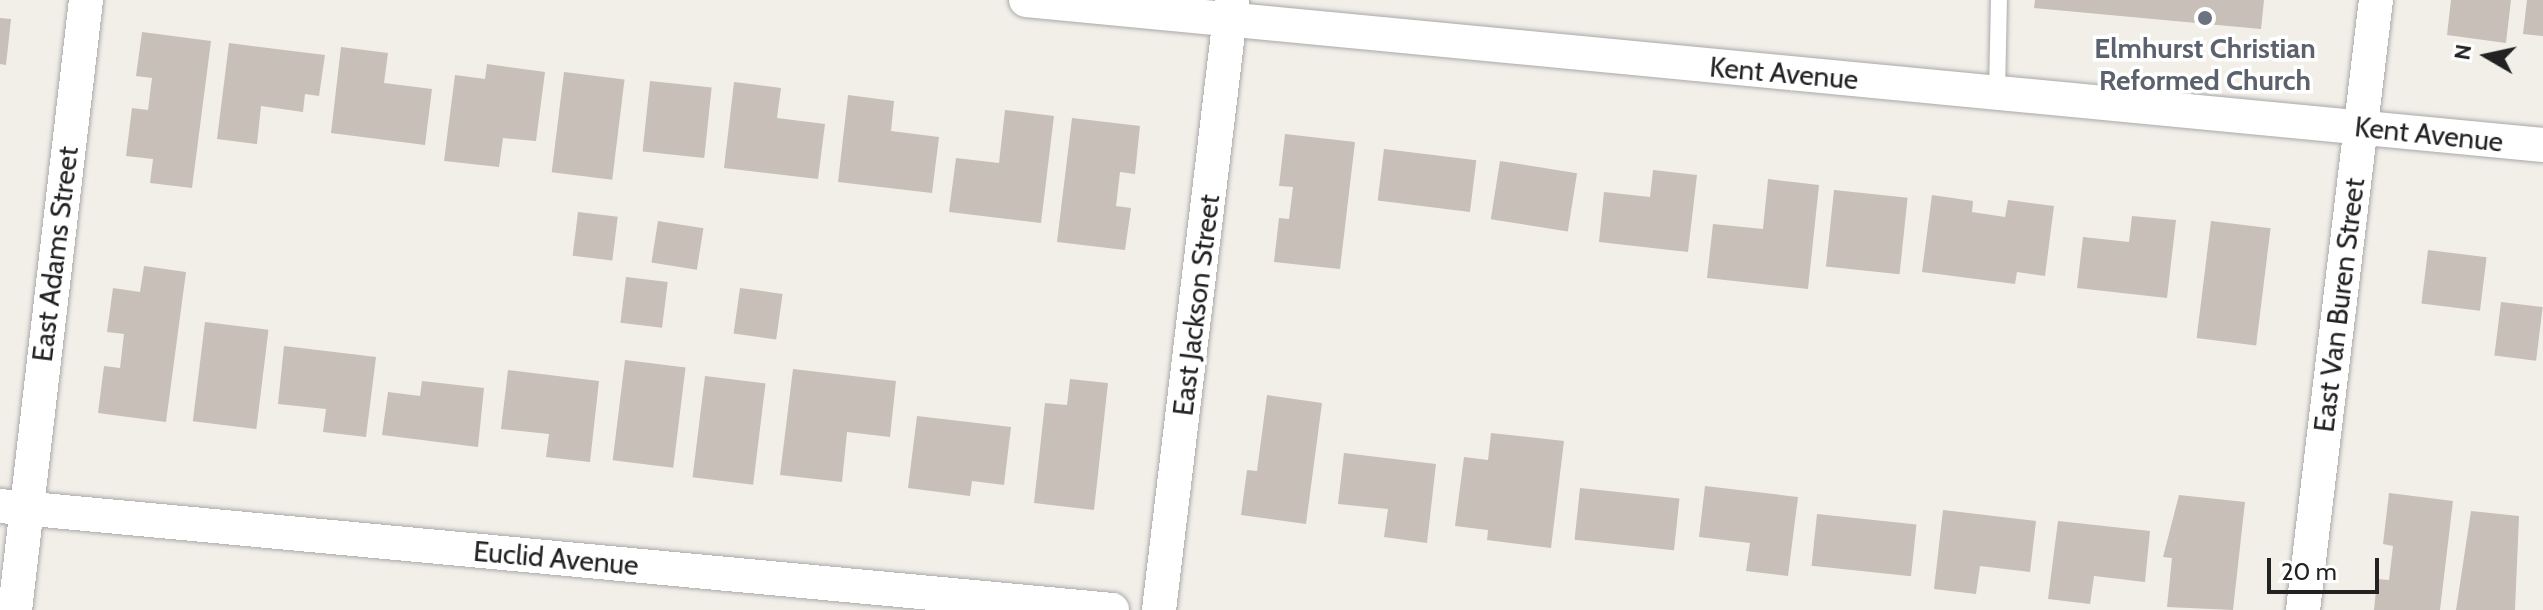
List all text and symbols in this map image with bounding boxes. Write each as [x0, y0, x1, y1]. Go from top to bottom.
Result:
marker: Elmhurst Christian Reformed Church [2196, 9, 2214, 27]
north arrow [2447, 16, 2527, 96]
place label: Elmhurst Christian Reformed Church [2094, 31, 2316, 97]
text: N [2448, 42, 2477, 62]
street label: Kent Avenue [1708, 50, 1860, 96]
street label: Kent Avenue [2353, 109, 2505, 159]
street label: East Adams Street [25, 144, 85, 364]
street label: East Van Buren Street [2307, 176, 2371, 434]
street label: East Jackson Street [1166, 192, 1226, 418]
street label: Euclid Avenue [472, 534, 640, 582]
scale bar [2271, 542, 2383, 592]
text: 20 m [2281, 557, 2337, 586]

